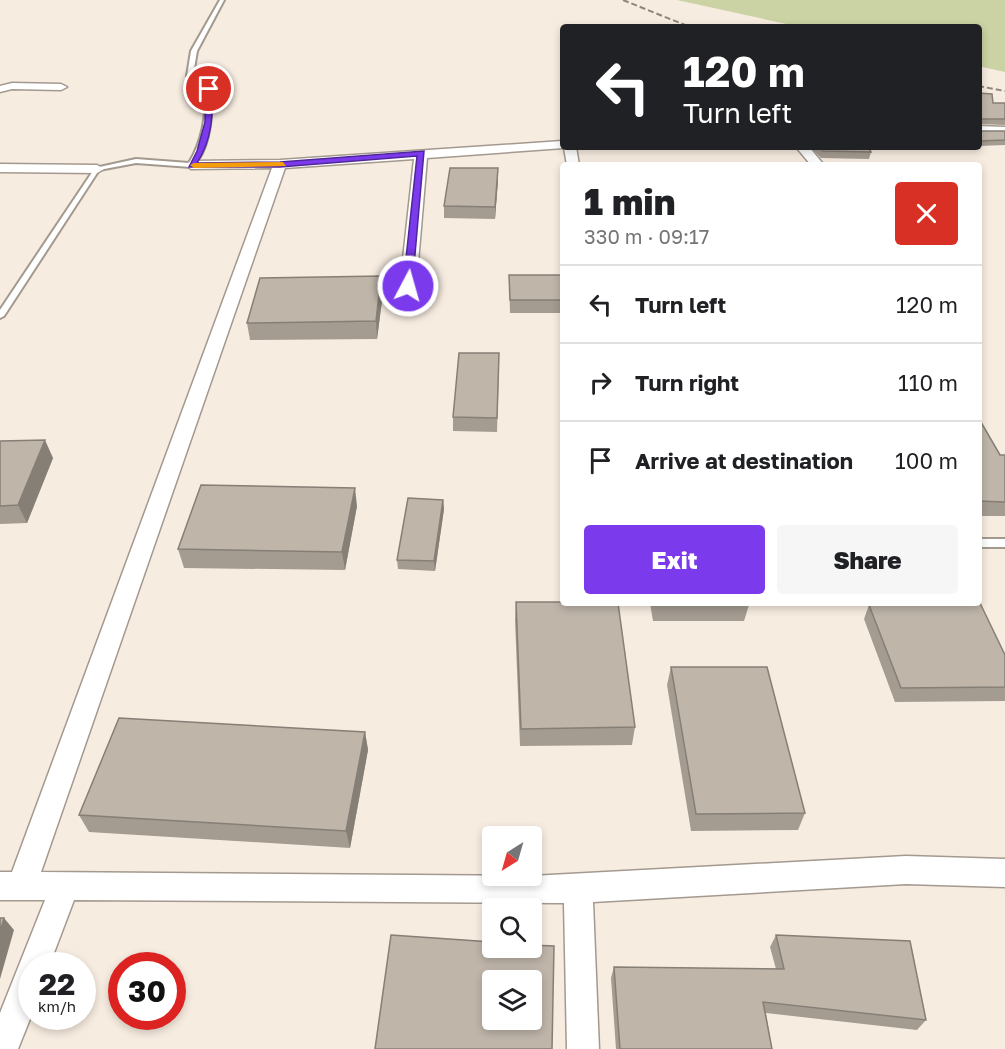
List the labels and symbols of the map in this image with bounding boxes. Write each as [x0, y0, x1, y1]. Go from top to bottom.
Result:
pin [183, 63, 234, 114]
position arrow [376, 254, 440, 318]
north arrow [482, 826, 542, 886]
speed limit sign: 30 [108, 952, 186, 1030]

